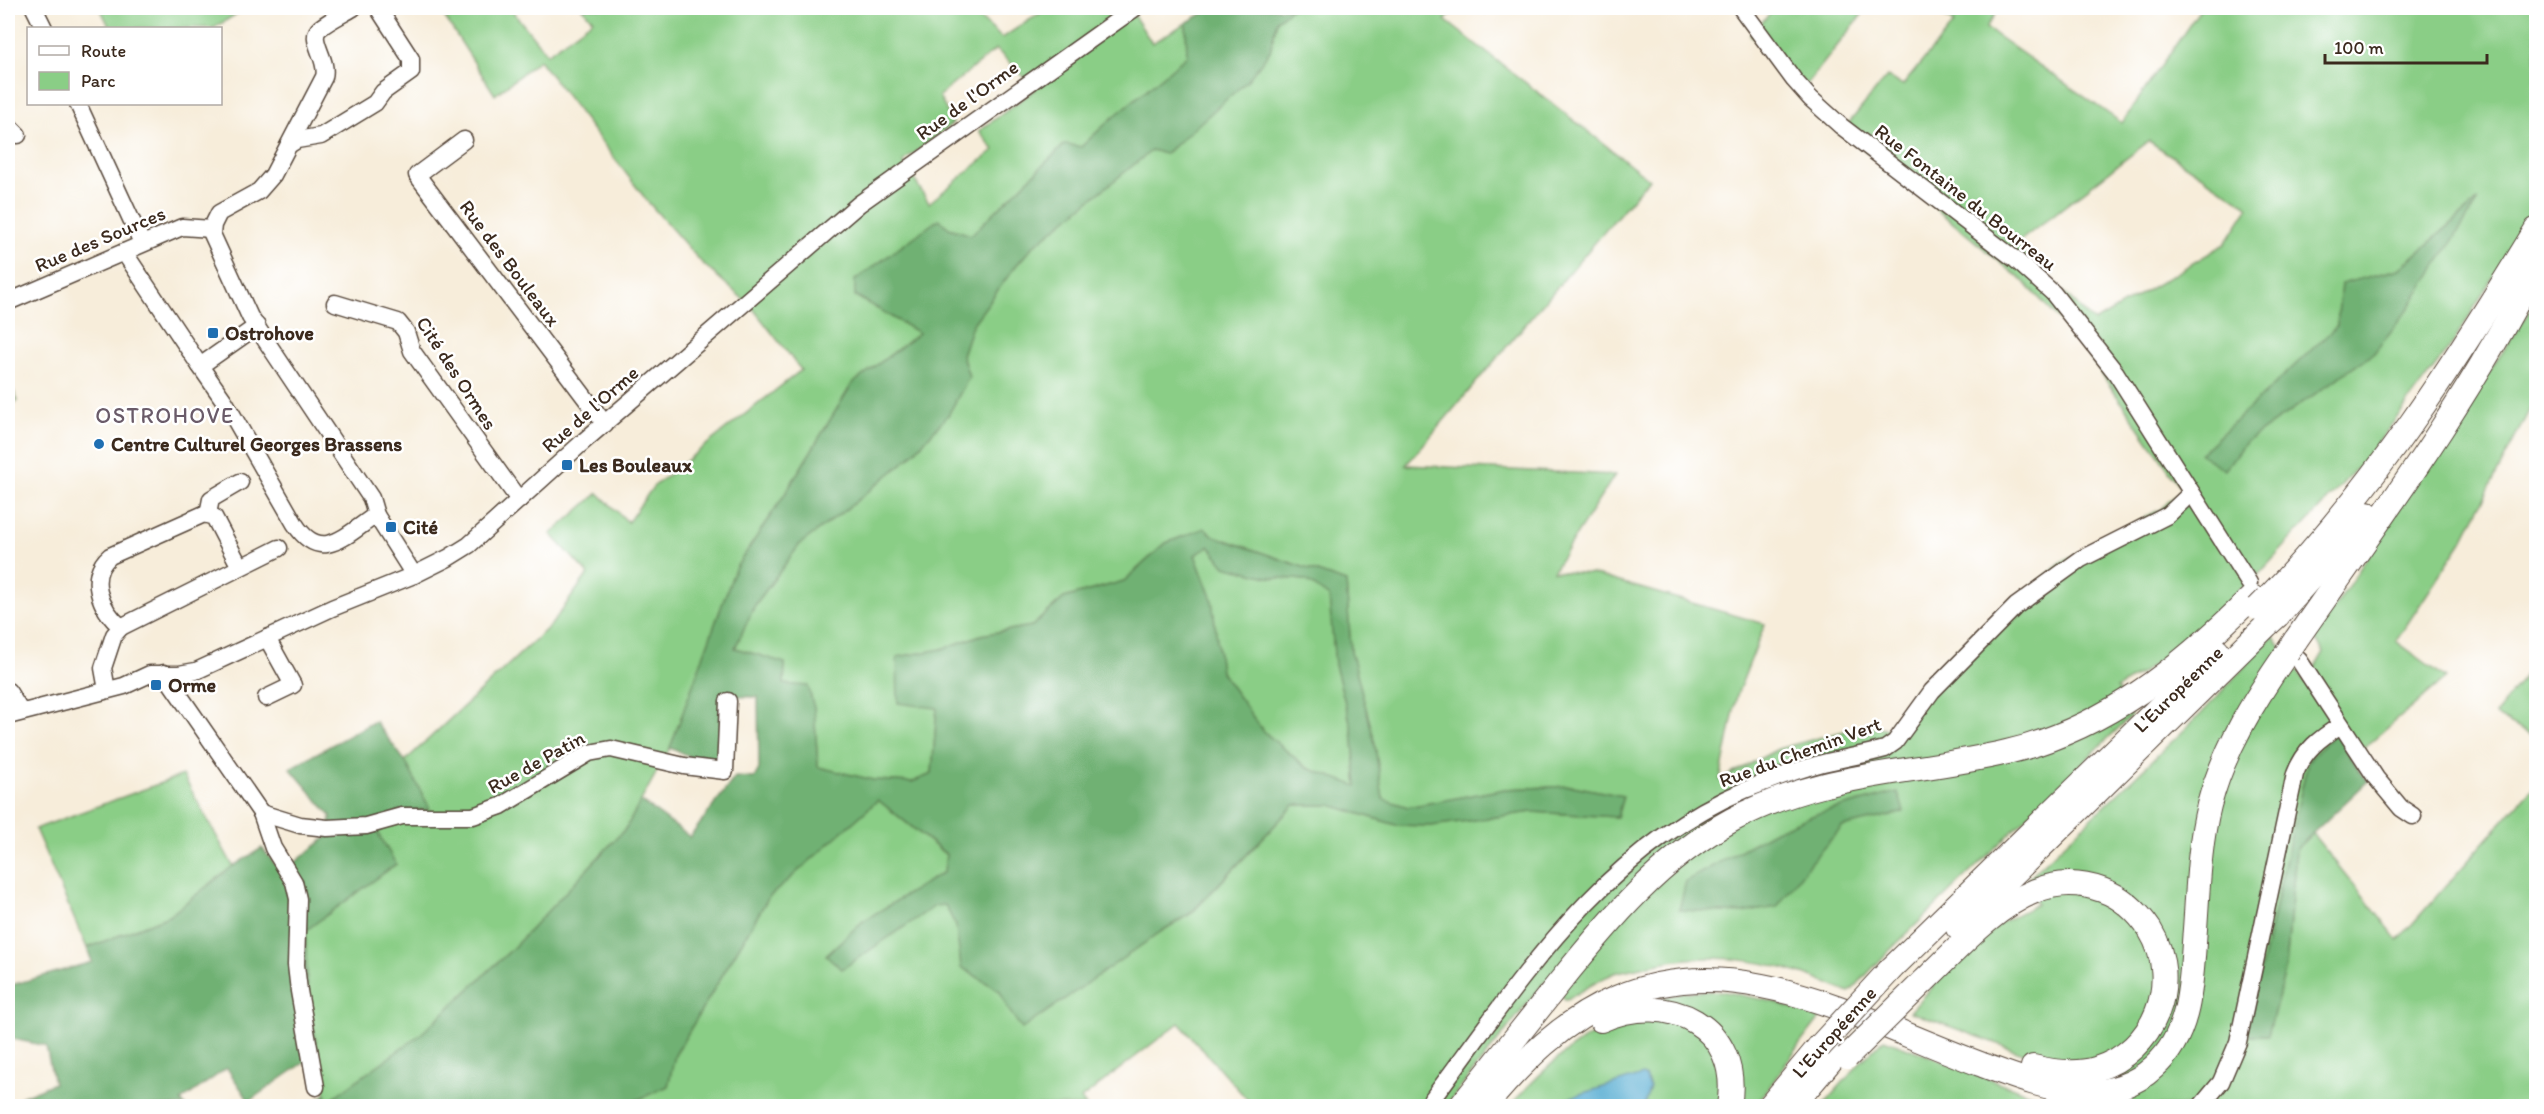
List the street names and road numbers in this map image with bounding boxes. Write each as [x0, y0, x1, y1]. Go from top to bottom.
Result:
street label: Rue de l'Orme [911, 55, 1023, 145]
street label: Rue Fontaine du Bourreau [1870, 119, 2062, 275]
street label: Rue des Bouleaux [455, 195, 565, 331]
street label: Rue des Sources [31, 201, 169, 277]
street label: Cité des Ormes [411, 312, 503, 434]
street label: Rue de l'Orme [537, 360, 643, 458]
street label: L'Européenne [2128, 640, 2228, 738]
street label: Rue du Chemin Vert [1716, 712, 1884, 792]
street label: Rue de Patin [483, 725, 589, 799]
street label: L'Européenne [1787, 981, 1881, 1083]

